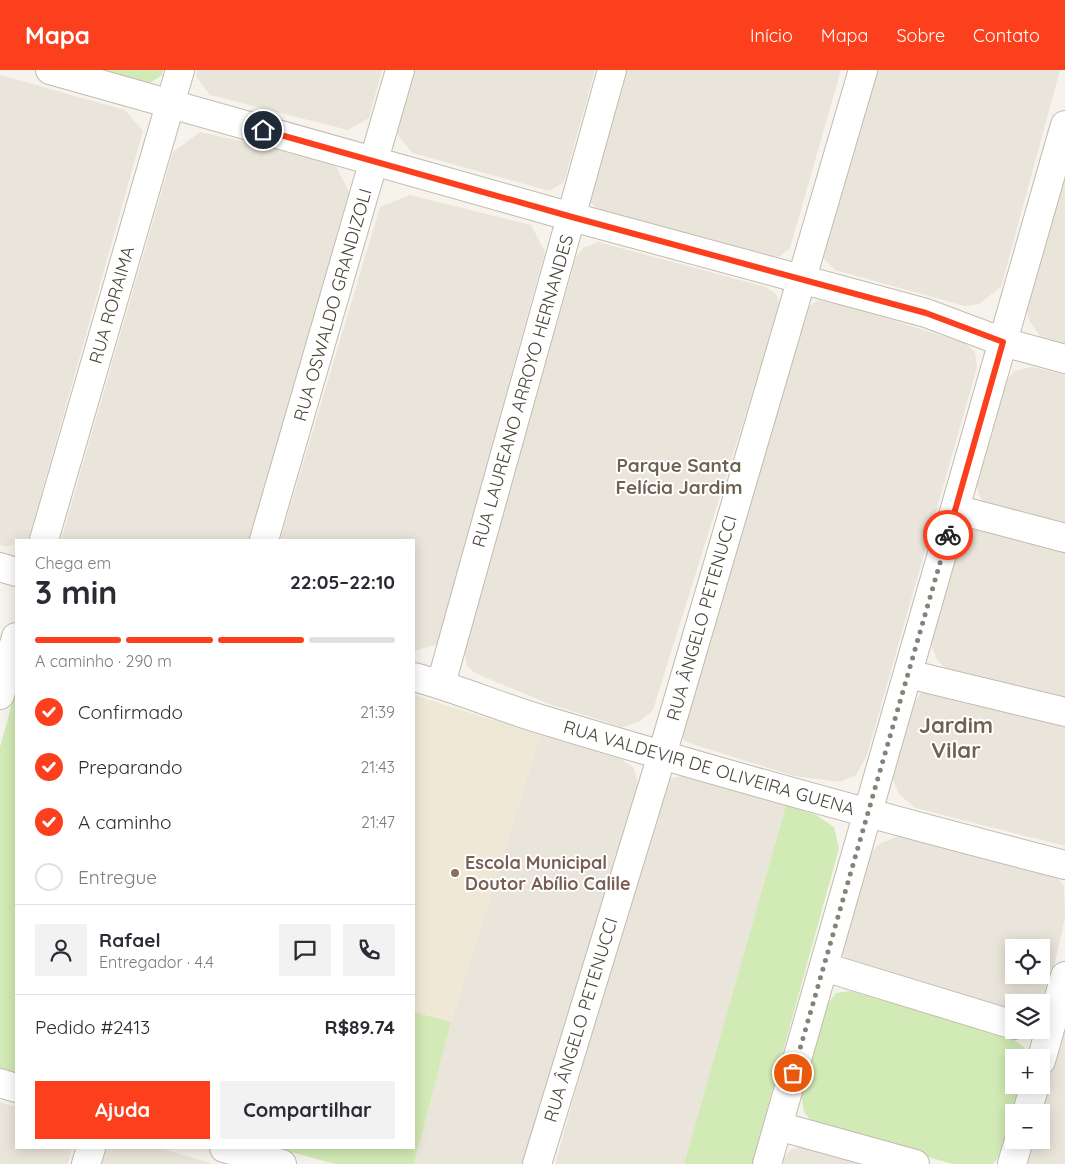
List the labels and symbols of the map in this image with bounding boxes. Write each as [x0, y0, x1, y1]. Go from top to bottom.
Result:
pin [242, 109, 284, 151]
street label: RUA OSWALDO GRANDIZOLI [288, 186, 377, 424]
street label: RUA LAUREANO ARROYO HERNANDES [467, 232, 578, 550]
street label: RUA RORAIMA [84, 243, 139, 366]
district label: Parque Santa Felícia Jardim [615, 453, 743, 499]
courier [923, 510, 973, 560]
street label: RUA ÂNGELO PETENUCCI [661, 512, 742, 723]
district label: Jardim Vilar [919, 711, 993, 764]
street label: RUA VALDEVIR DE OLIVEIRA GUENA [561, 715, 858, 820]
place label: Escola Municipal Doutor Abílio Calile [465, 851, 631, 895]
marker: Escola Municipal Doutor Abílio Calile [449, 867, 461, 879]
street label: RUA ÂNGELO PETENUCCI [538, 915, 623, 1125]
pin [772, 1052, 814, 1094]

